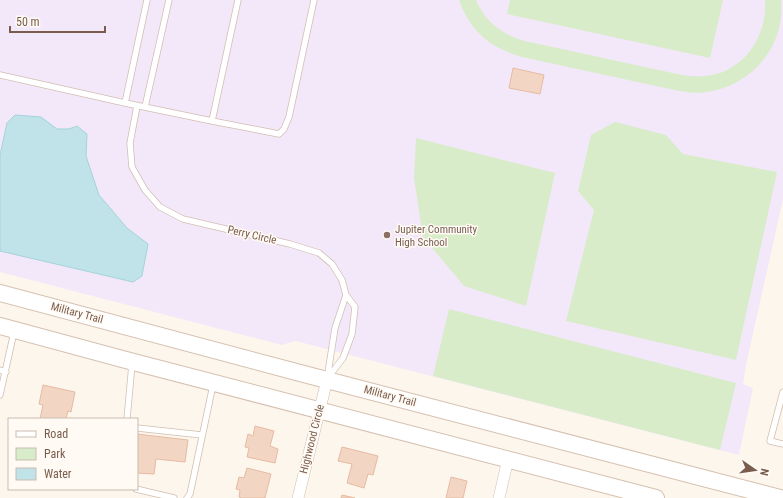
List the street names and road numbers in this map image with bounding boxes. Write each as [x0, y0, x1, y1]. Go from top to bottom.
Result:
street label: Perry Circle [226, 223, 278, 247]
street label: Military Trail [49, 300, 105, 326]
street label: Military Trail [362, 383, 418, 409]
street label: Highwood Circle [297, 403, 327, 475]

